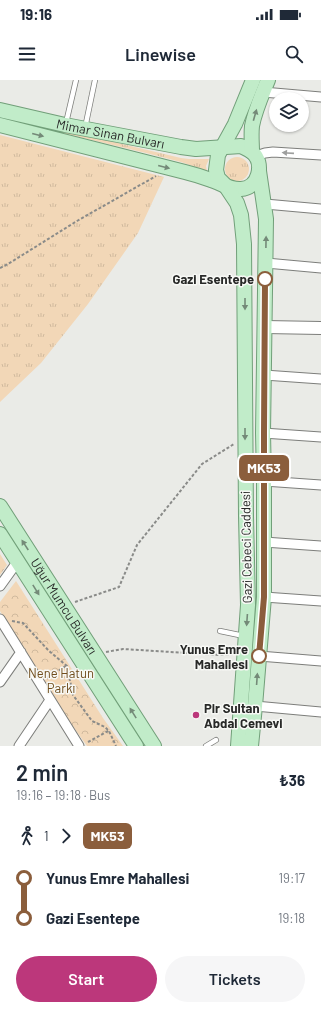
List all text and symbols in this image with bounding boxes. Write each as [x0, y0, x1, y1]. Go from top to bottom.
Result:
text: 19:16 [20, 5, 52, 23]
icon: menu [16, 43, 38, 65]
text: Linewise [125, 43, 196, 65]
icon: search [283, 43, 305, 65]
map controls [269, 92, 309, 132]
button: layers [269, 92, 309, 132]
one-way arrow [252, 109, 258, 121]
street label: Mimar Sinan Bulvarı [55, 115, 166, 152]
one-way arrow [32, 132, 44, 138]
one-way arrow [282, 149, 294, 156]
one-way arrow [158, 164, 170, 170]
one-way arrow [263, 235, 269, 248]
place label: Gazi Esentepe [173, 271, 254, 287]
marker: Gazi Esentepe [257, 271, 273, 287]
one-way arrow [242, 298, 248, 311]
one-way arrow [242, 428, 248, 441]
line badge: MK53 [236, 455, 292, 481]
text: MK53 [247, 459, 281, 476]
street label: Gazi Cebeci Caddesi [237, 491, 255, 603]
one-way arrow [21, 540, 29, 550]
street label: Uğur Mumcu Bulvarı [28, 555, 101, 657]
one-way arrow [33, 584, 40, 596]
one-way arrow [243, 614, 250, 626]
place label: Yunus Emre Mahallesi [180, 641, 248, 672]
marker: Yunus Emre Mahallesi [251, 648, 267, 664]
park label: Nene Hatun Parkı [28, 665, 94, 696]
one-way arrow [254, 673, 261, 685]
place label: Pir Sultan Abdal Cemevi [204, 700, 283, 731]
one-way arrow [129, 708, 137, 718]
marker: Pir Sultan Abdal Cemevi [191, 710, 201, 720]
text: 2 min [16, 759, 68, 785]
text: ₺36 [279, 771, 305, 789]
text: 19:16 – 19:18 · Bus [16, 787, 110, 803]
icon: walk [16, 825, 38, 847]
icon: forward [55, 825, 77, 847]
text: MK53 [91, 827, 124, 844]
text: 1 [44, 828, 49, 844]
text: Yunus Emre Mahallesi [46, 869, 189, 887]
text: 19:17 [279, 870, 305, 886]
text: Gazi Esentepe [46, 909, 140, 927]
text: 19:18 [278, 910, 305, 926]
button: Start [16, 956, 157, 1002]
button: Tickets [165, 956, 305, 1002]

